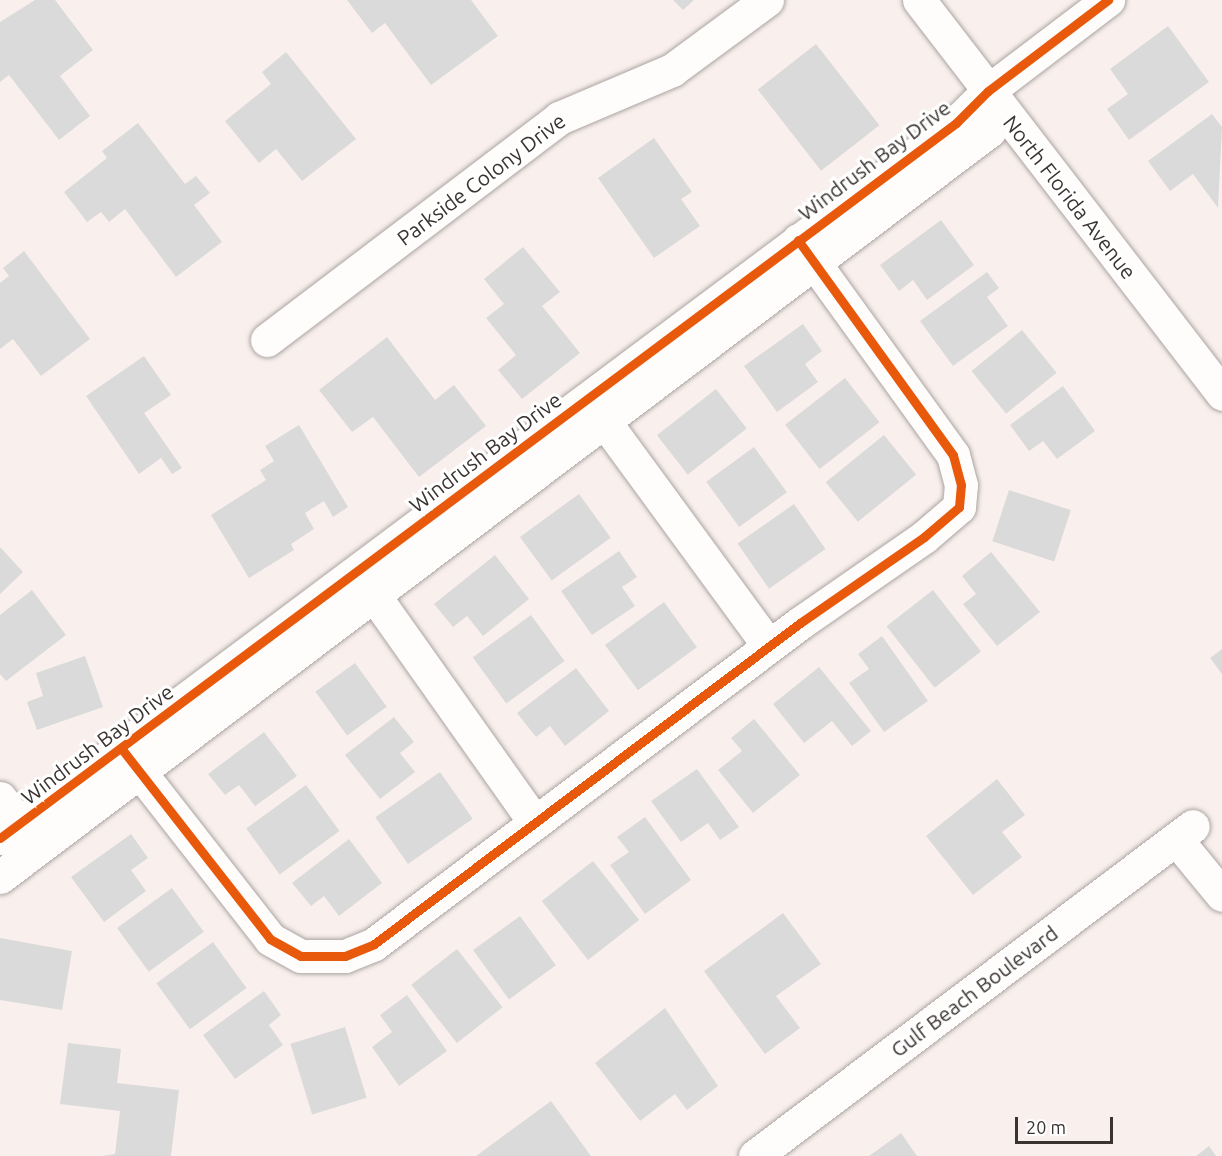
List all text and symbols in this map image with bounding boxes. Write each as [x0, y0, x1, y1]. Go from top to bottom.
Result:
street label: Windrush Bay Drive [793, 95, 955, 225]
street label: Parkside Colony Drive [392, 108, 570, 250]
street label: North Florida Avenue [998, 110, 1142, 284]
street label: Windrush Bay Drive [404, 387, 566, 517]
street label: Windrush Bay Drive [16, 679, 178, 809]
street label: Gulf Beach Boulevard [886, 920, 1062, 1062]
scale bar [1018, 1105, 1116, 1143]
text: 20 m [1026, 1117, 1066, 1137]

